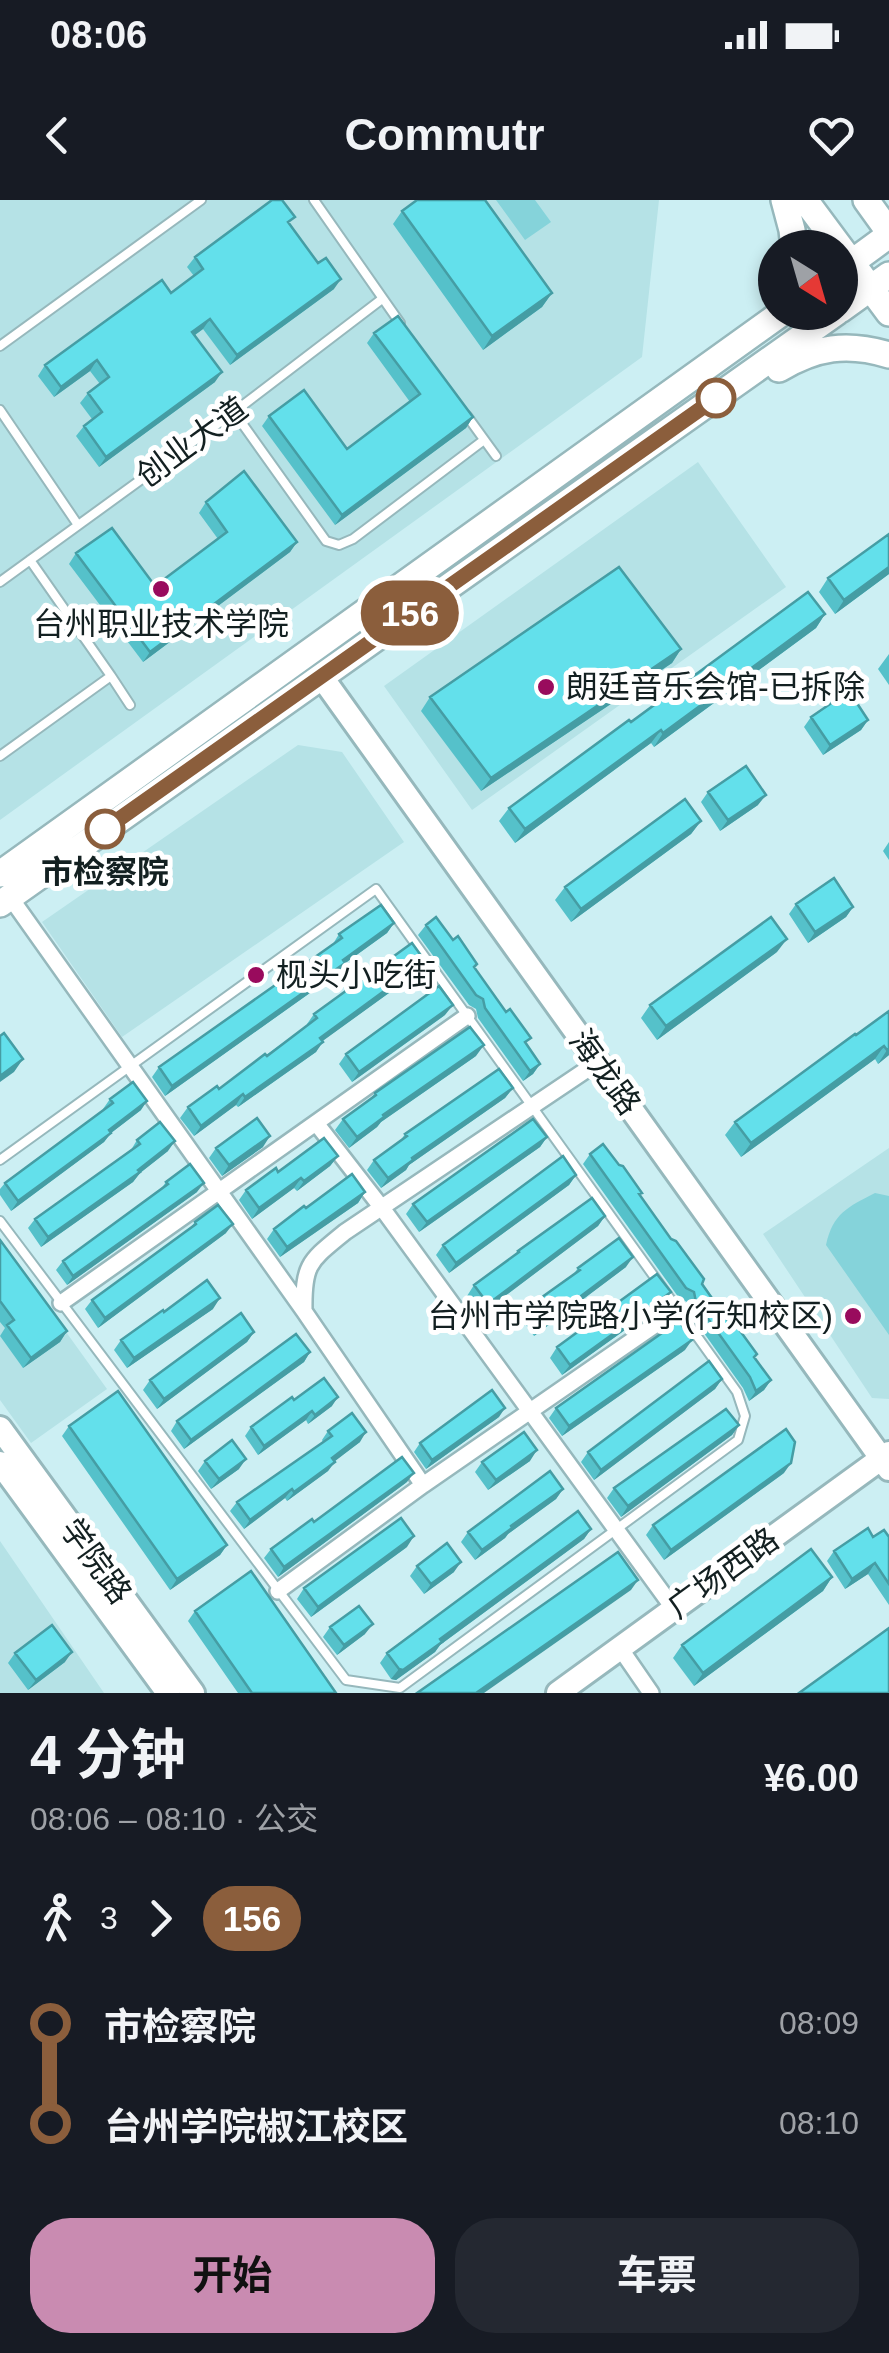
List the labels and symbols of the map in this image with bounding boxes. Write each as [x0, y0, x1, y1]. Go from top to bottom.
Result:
north arrow [758, 230, 858, 330]
unlabelled marker [697, 379, 735, 417]
street label: 创业大道 [130, 390, 254, 494]
marker: 台州职业技术学院 [150, 578, 172, 600]
line badge: 156 [352, 580, 468, 646]
place label: 台州职业技术学院 [33, 606, 289, 642]
place label: 朗廷音乐会馆-已拆除 [566, 669, 865, 705]
marker: 朗廷音乐会馆-已拆除 [535, 676, 557, 698]
marker: 市检察院 [86, 810, 124, 848]
place label: 市检察院 [41, 854, 169, 890]
place label: 枧头小吃街 [276, 957, 436, 993]
marker: 枧头小吃街 [245, 964, 267, 986]
street label: 海龙路 [562, 1023, 648, 1121]
place label: 台州市学院路小学(行知校区) [428, 1298, 833, 1334]
marker: 台州市学院路小学(行知校区) [842, 1305, 864, 1327]
street label: 学院路 [53, 1512, 139, 1610]
street label: 广场西路 [661, 1521, 785, 1625]

